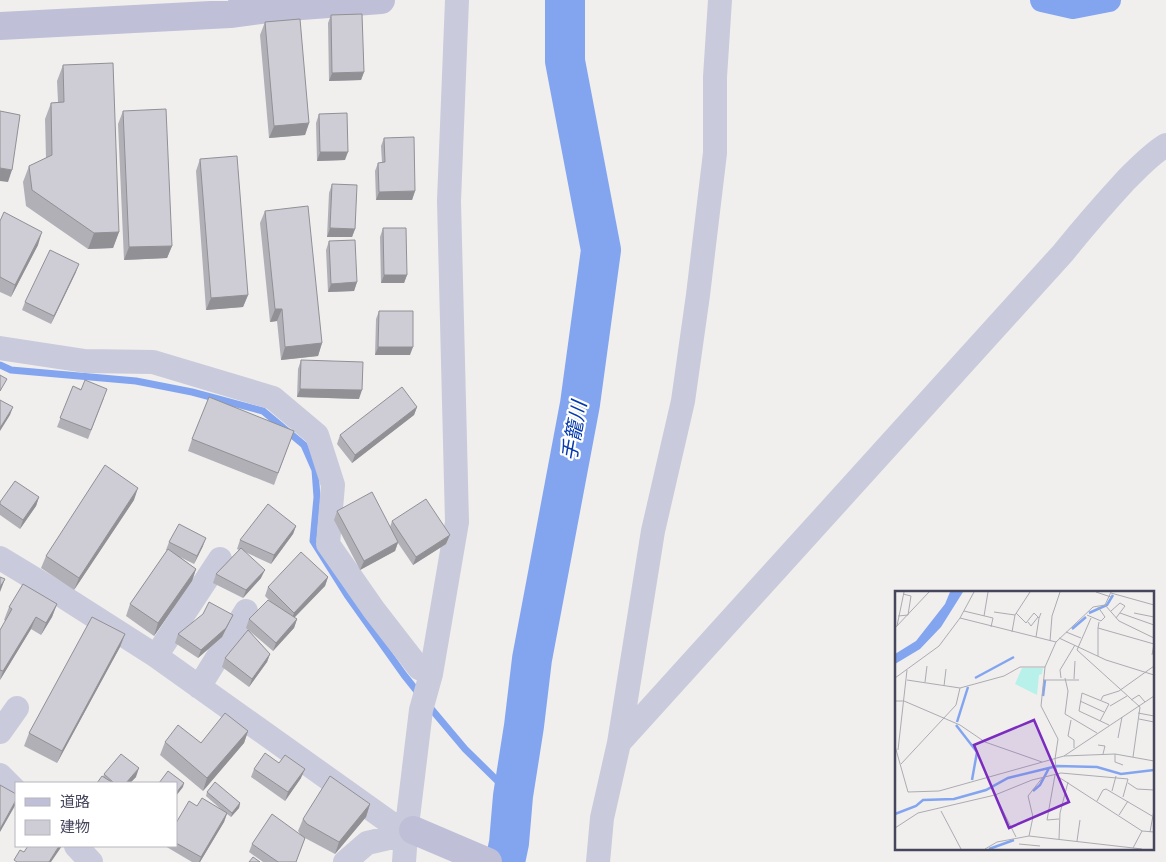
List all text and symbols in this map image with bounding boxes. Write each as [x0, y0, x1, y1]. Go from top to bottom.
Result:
water label: 手籠川 [558, 398, 591, 463]
inset map [895, 591, 1154, 850]
legend [15, 782, 178, 847]
text: 道路 [60, 793, 90, 811]
text: 建物 [60, 818, 90, 836]

